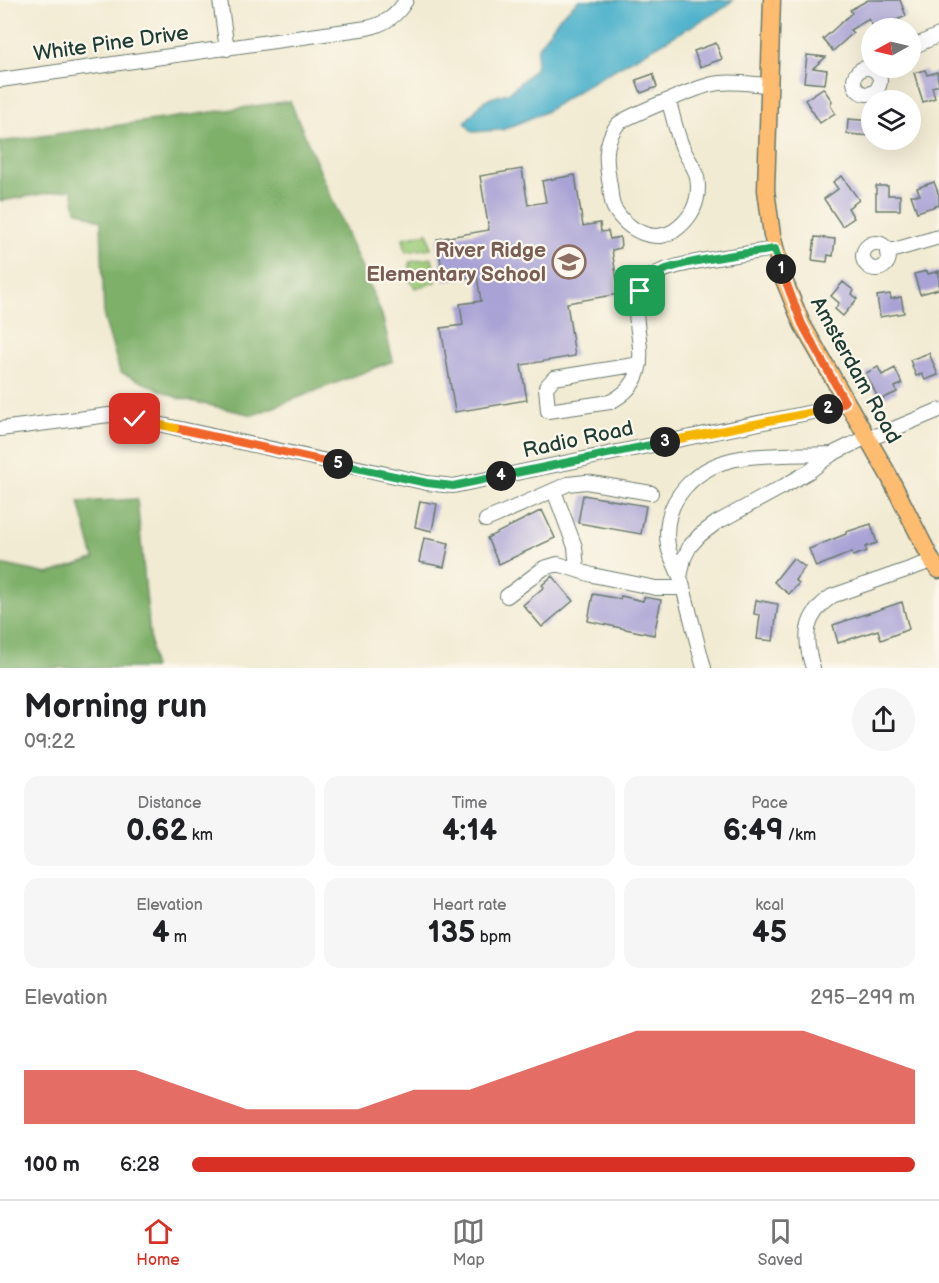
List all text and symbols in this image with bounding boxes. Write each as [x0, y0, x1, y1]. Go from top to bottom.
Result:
north arrow [861, 18, 921, 78]
map controls [861, 18, 921, 150]
street label: White Pine Drive [32, 20, 190, 67]
button: layers [861, 90, 921, 150]
place label: River Ridge Elementary School [366, 238, 546, 287]
school or university icon: River Ridge Elementary School [551, 244, 587, 280]
pin: 1 [766, 254, 796, 284]
text: 1 [778, 259, 784, 278]
pin [614, 265, 665, 316]
icon: arrive [623, 274, 656, 307]
street label: Amsterdam Road [805, 293, 906, 448]
pin [109, 393, 160, 444]
pin: 2 [813, 394, 843, 424]
text: 2 [823, 399, 833, 418]
icon: check [118, 402, 151, 435]
street label: Radio Road [521, 416, 636, 463]
pin: 3 [650, 427, 680, 457]
text: 3 [660, 432, 670, 451]
pin: 5 [323, 449, 353, 479]
text: 5 [333, 454, 343, 473]
pin: 4 [486, 461, 516, 491]
text: 4 [496, 466, 506, 485]
text: Morning run [24, 687, 207, 727]
button: share [852, 688, 915, 751]
text: 09:22 [24, 730, 75, 754]
text: Distance [138, 794, 201, 813]
text: Time [452, 794, 487, 813]
text: Pace [751, 794, 788, 813]
text: 0.62 [126, 813, 188, 849]
text: 4:14 [442, 813, 497, 849]
text: 6:49 [723, 813, 784, 849]
text: km [188, 826, 213, 845]
text: /km [784, 826, 816, 845]
text: Elevation [136, 896, 203, 915]
text: Heart rate [433, 896, 506, 915]
text: kcal [755, 896, 784, 915]
text: 4 [152, 915, 170, 951]
text: 135 [428, 915, 475, 951]
text: 45 [752, 915, 787, 951]
text: m [170, 928, 187, 947]
text: bpm [475, 928, 511, 947]
text: Elevation [24, 986, 107, 1010]
text: 295–299 m [810, 986, 915, 1010]
text: 100 m [24, 1153, 80, 1177]
text: 6:28 [120, 1153, 160, 1177]
tab: Home [136, 1215, 180, 1270]
tab: Map [452, 1215, 485, 1270]
tab: Saved [758, 1215, 803, 1270]

